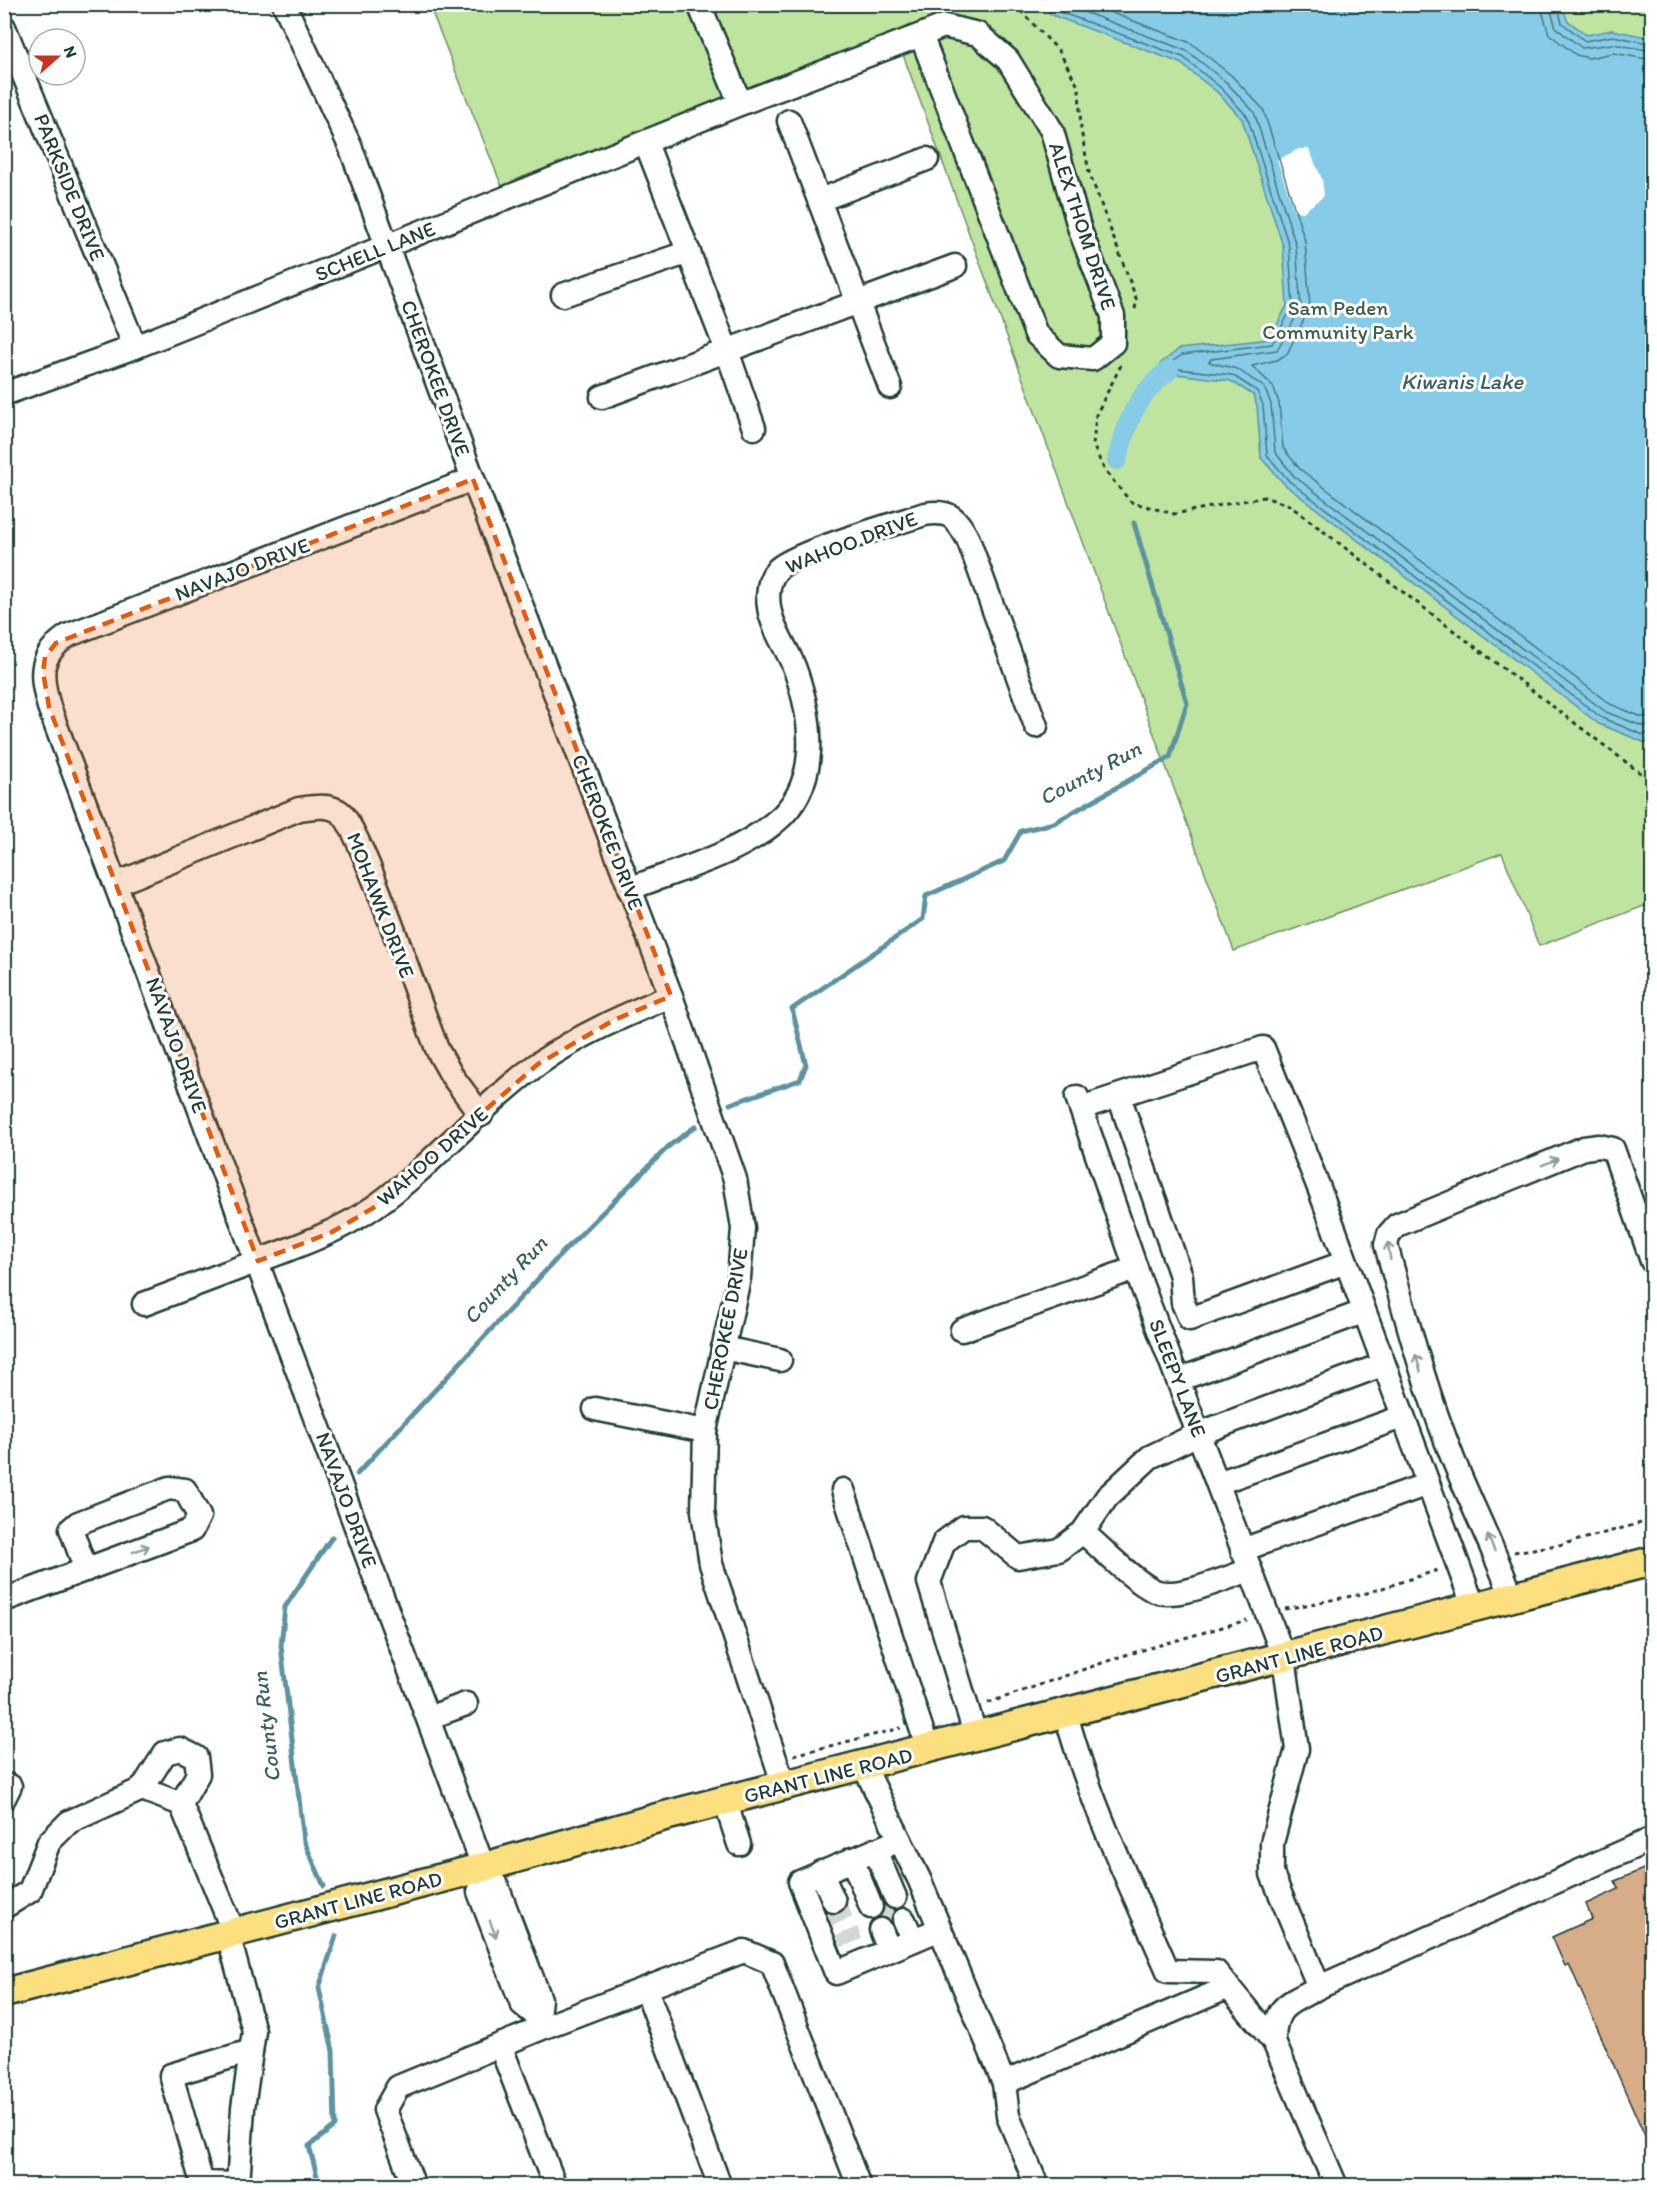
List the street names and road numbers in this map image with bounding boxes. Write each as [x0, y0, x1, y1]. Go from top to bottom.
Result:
street label: PARKSIDE DRIVE [29, 110, 111, 265]
street label: ALEX THOM DRIVE [1044, 139, 1122, 313]
street label: SCHELL LANE [311, 216, 439, 286]
street label: CHEROKEE DRIVE [396, 296, 476, 460]
street label: WAHOO DRIVE [782, 505, 921, 579]
street label: NAVAJO DRIVE [171, 532, 313, 606]
street label: CHEROKEE DRIVE [567, 751, 649, 913]
street label: MOHAWK DRIVE [342, 829, 420, 981]
street label: NAVAJO DRIVE [141, 974, 213, 1116]
street label: WAHOO DRIVE [371, 1101, 493, 1211]
street label: CHEROKEE DRIVE [697, 1246, 753, 1412]
street label: SLEEPY LANE [1144, 1315, 1212, 1441]
street label: NAVAJO DRIVE [311, 1429, 383, 1571]
street label: GRANT LINE ROAD [1212, 1620, 1386, 1688]
street label: GRANT LINE ROAD [741, 1742, 915, 1808]
street label: GRANT LINE ROAD [271, 1866, 445, 1934]

